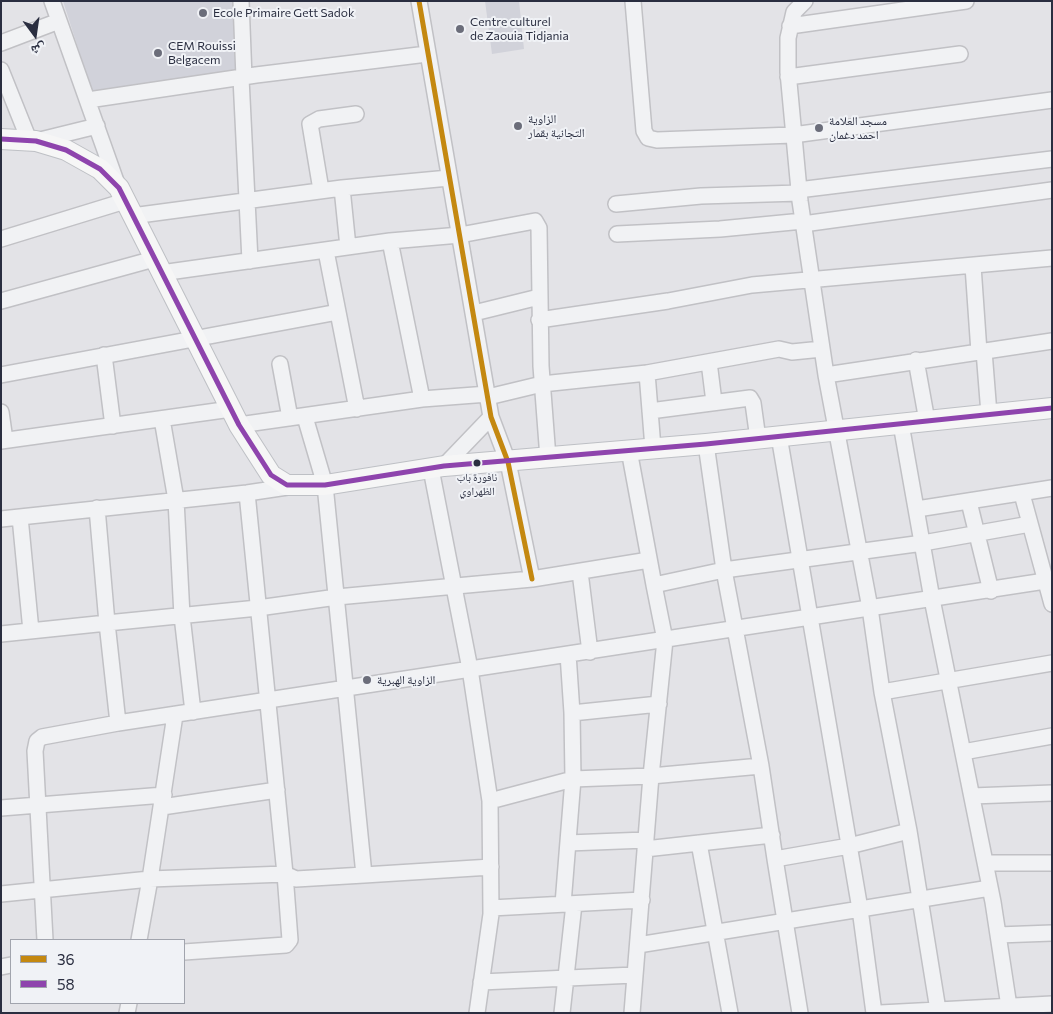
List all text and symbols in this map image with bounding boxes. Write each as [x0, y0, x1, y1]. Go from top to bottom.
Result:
place label: Ecole Primaire Gett Sadok [213, 6, 354, 20]
marker: Ecole Primaire Gett Sadok [197, 7, 209, 19]
north arrow [10, 10, 60, 60]
place label: Centre culturel de Zaouia Tidjania [470, 15, 569, 43]
marker: Centre culturel de Zaouia Tidjania [454, 23, 466, 35]
place label: CEM Rouissi Belgacem [168, 39, 236, 67]
text: ش [29, 40, 48, 60]
marker: CEM Rouissi Belgacem [152, 47, 164, 59]
place label: الزاوية التجانية بقمار [528, 112, 585, 140]
place label: مسجد العلامة احمد دغمان [829, 114, 887, 142]
marker: الزاوية التجانية بقمار [512, 120, 524, 132]
marker: مسجد العلامة احمد دغمان [813, 122, 825, 134]
marker: نافورة باب الظهراوي [472, 458, 482, 468]
place label: نافورة باب الظهراوي [457, 470, 497, 496]
place label: الزاوية الهبرية [377, 673, 435, 687]
marker: الزاوية الهبرية [361, 674, 373, 686]
legend [10, 939, 185, 1004]
text: 36 [57, 950, 75, 968]
text: 58 [57, 975, 75, 993]

